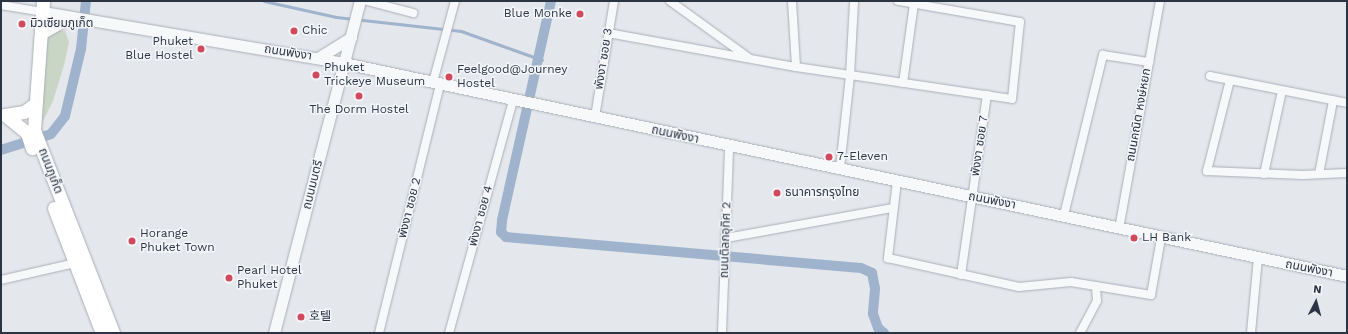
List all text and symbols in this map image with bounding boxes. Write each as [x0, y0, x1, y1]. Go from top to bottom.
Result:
place label: Blue Monke [504, 7, 572, 21]
marker: Blue Monke [575, 9, 585, 19]
place label: มิวเซียมภูเก็ต [30, 17, 93, 31]
marker: มิวเซียมภูเก็ต [17, 19, 27, 29]
place label: Chic [302, 24, 328, 38]
marker: Chic [289, 26, 299, 36]
street label: พังงา ซอย 3 [592, 27, 616, 91]
place label: Phuket Blue Hostel [125, 35, 193, 63]
street label: ถนนพังงา [263, 42, 313, 64]
marker: Phuket Blue Hostel [196, 44, 206, 54]
place label: Phuket Trickeye Museum [324, 61, 425, 89]
place label: Feelgood@Journey Hostel [457, 63, 567, 91]
street label: ถนนคณิต หงษ์หยก [1124, 67, 1154, 163]
marker: Phuket Trickeye Museum [311, 70, 321, 80]
marker: Feelgood@Journey Hostel [444, 72, 454, 82]
marker: The Dorm Hostel [354, 91, 364, 101]
place label: The Dorm Hostel [309, 103, 409, 117]
street label: พังงา ซอย 7 [969, 114, 991, 178]
street label: ถนนพังงา [650, 123, 700, 147]
street label: ถนนภูเก็ต [35, 146, 65, 196]
place label: 7-Eleven [837, 150, 888, 164]
marker: 7-Eleven [824, 152, 834, 162]
street label: ถนนมนตรี [300, 159, 326, 211]
street label: พังงา ซอย 2 [396, 176, 424, 240]
street label: พังงา ซอย 4 [466, 184, 496, 248]
place label: ธนาคารกรุงไทย [785, 186, 859, 200]
marker: ธนาคารกรุงไทย [772, 188, 782, 198]
street label: ถนนพังงา [967, 189, 1017, 213]
street label: ถนนติลกอุทิศ 2 [717, 202, 735, 278]
place label: Horange Phuket Town [140, 227, 215, 255]
place label: LH Bank [1142, 231, 1191, 245]
marker: LH Bank [1129, 233, 1139, 243]
marker: Horange Phuket Town [127, 236, 137, 246]
street label: ถนนพังงา [1284, 257, 1334, 281]
place label: Pearl Hotel Phuket [237, 264, 302, 292]
marker: Pearl Hotel Phuket [224, 273, 234, 283]
north arrow [1296, 282, 1336, 322]
text: N [1313, 283, 1322, 296]
place label: 호텔 [309, 310, 331, 324]
marker: 호텔 [296, 312, 306, 322]

